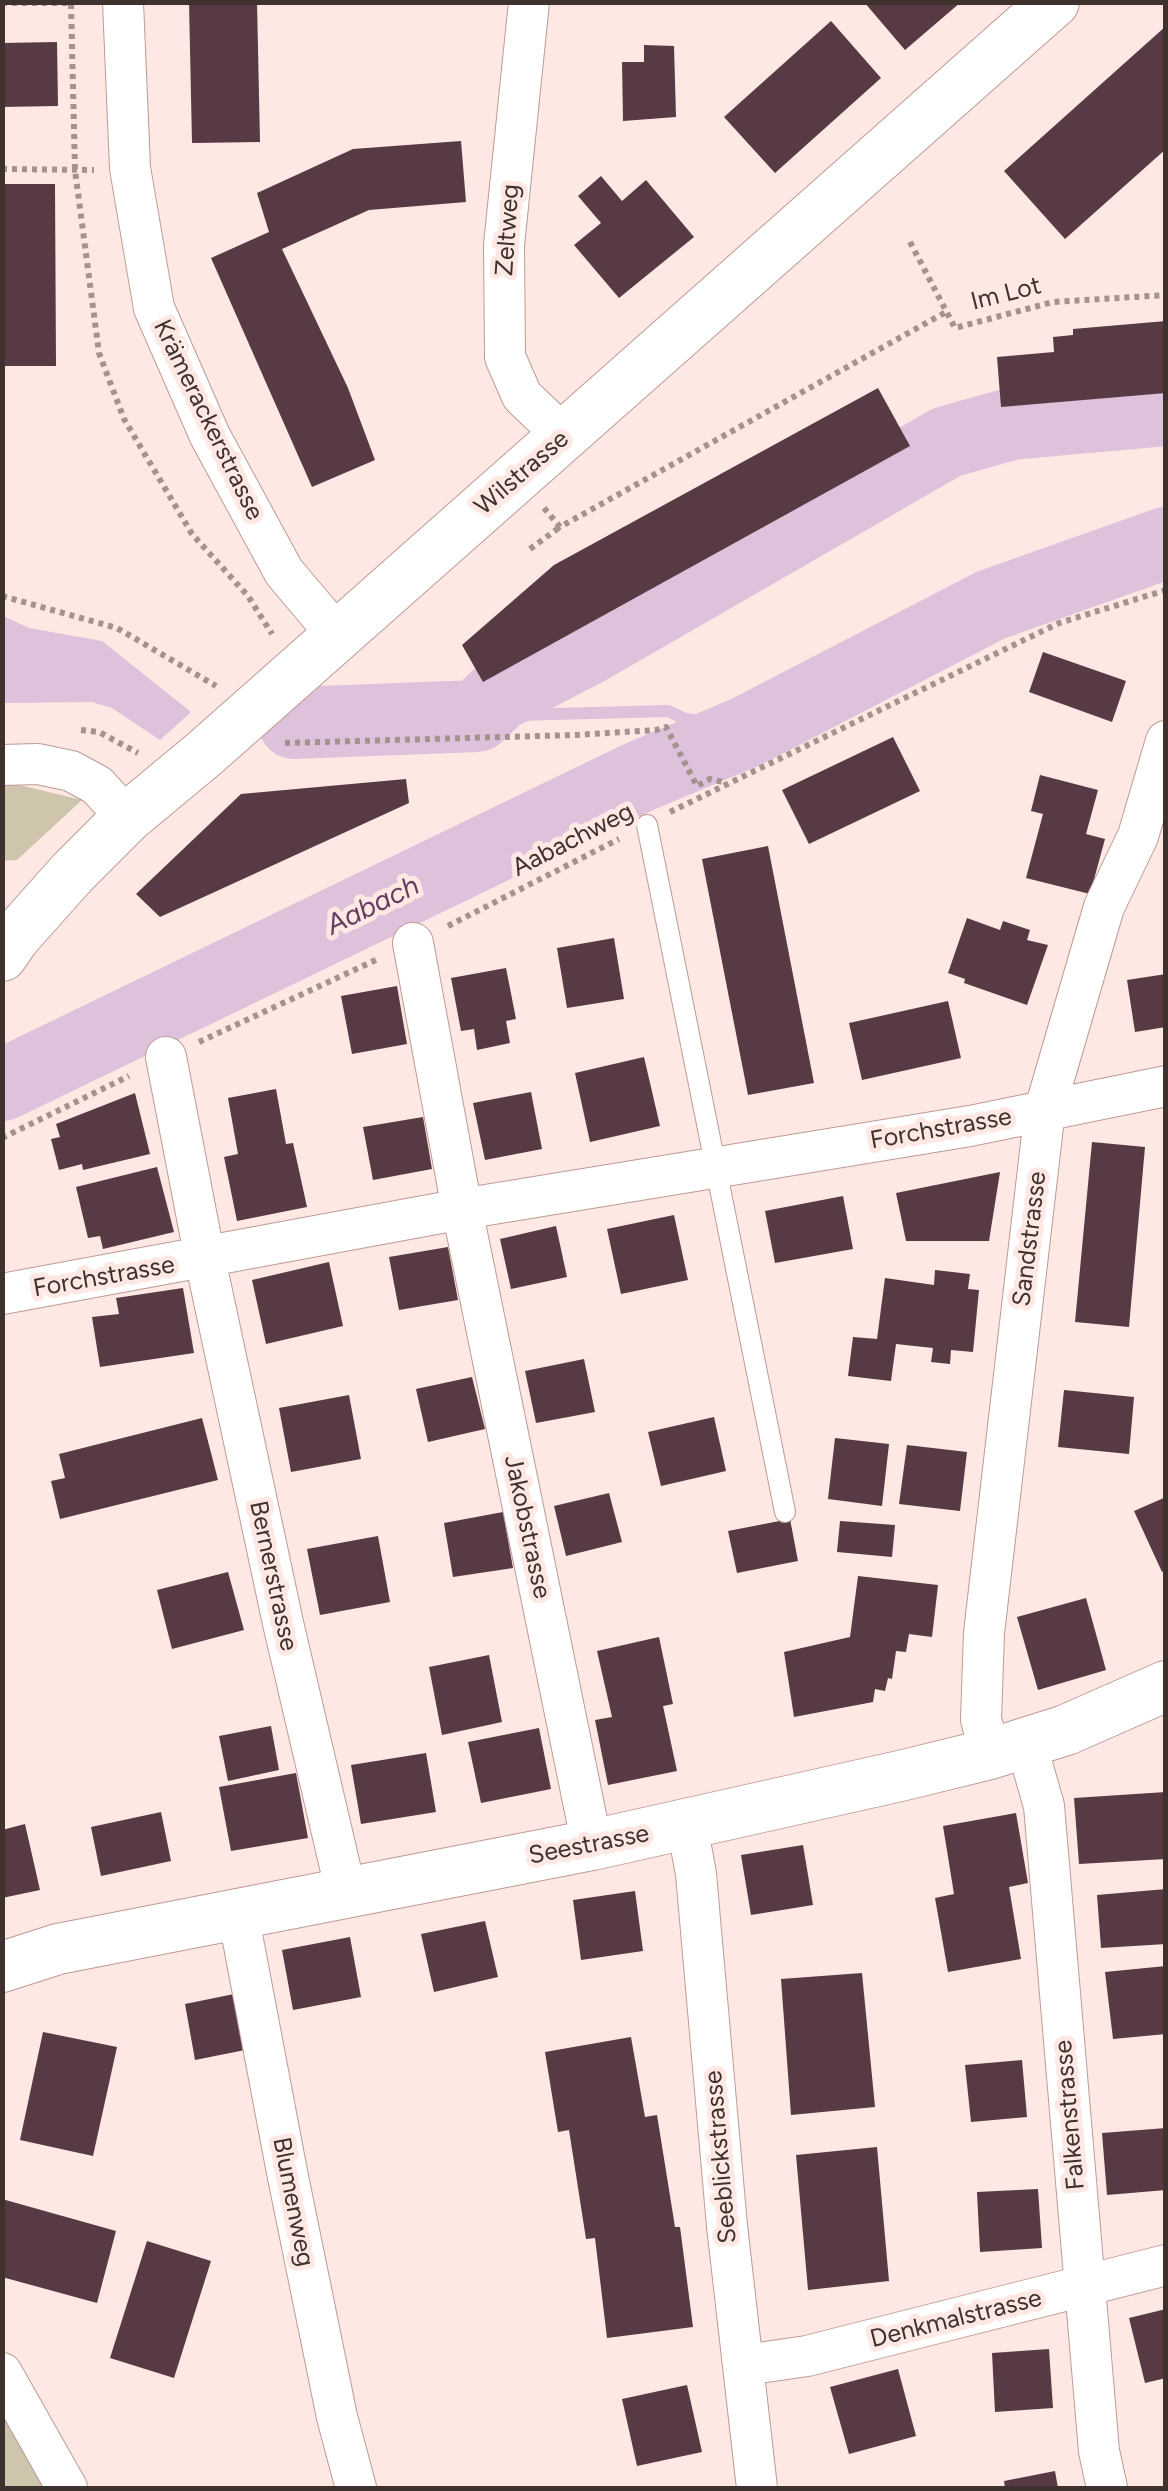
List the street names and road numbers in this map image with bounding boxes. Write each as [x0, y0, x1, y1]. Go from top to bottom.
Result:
street label: Zeltweg [490, 183, 526, 277]
street label: Im Lot [968, 271, 1044, 317]
street label: Krämerackerstrasse [146, 315, 270, 525]
street label: Wilstrasse [469, 424, 575, 522]
street label: Aabachweg [507, 797, 639, 883]
street label: Forchstrasse [868, 1102, 1014, 1156]
street label: Sandstrasse [1007, 1170, 1053, 1308]
street label: Forchstrasse [31, 1250, 177, 1304]
street label: Jakobstrasse [497, 1453, 557, 1601]
street label: Bernerstrasse [242, 1498, 304, 1654]
street label: Seestrasse [526, 1819, 652, 1871]
street label: Falkenstrasse [1049, 2039, 1091, 2191]
street label: Seeblickstrasse [698, 2069, 744, 2245]
street label: Blumenweg [266, 2135, 320, 2269]
street label: Denkmalstrasse [867, 2283, 1045, 2355]

